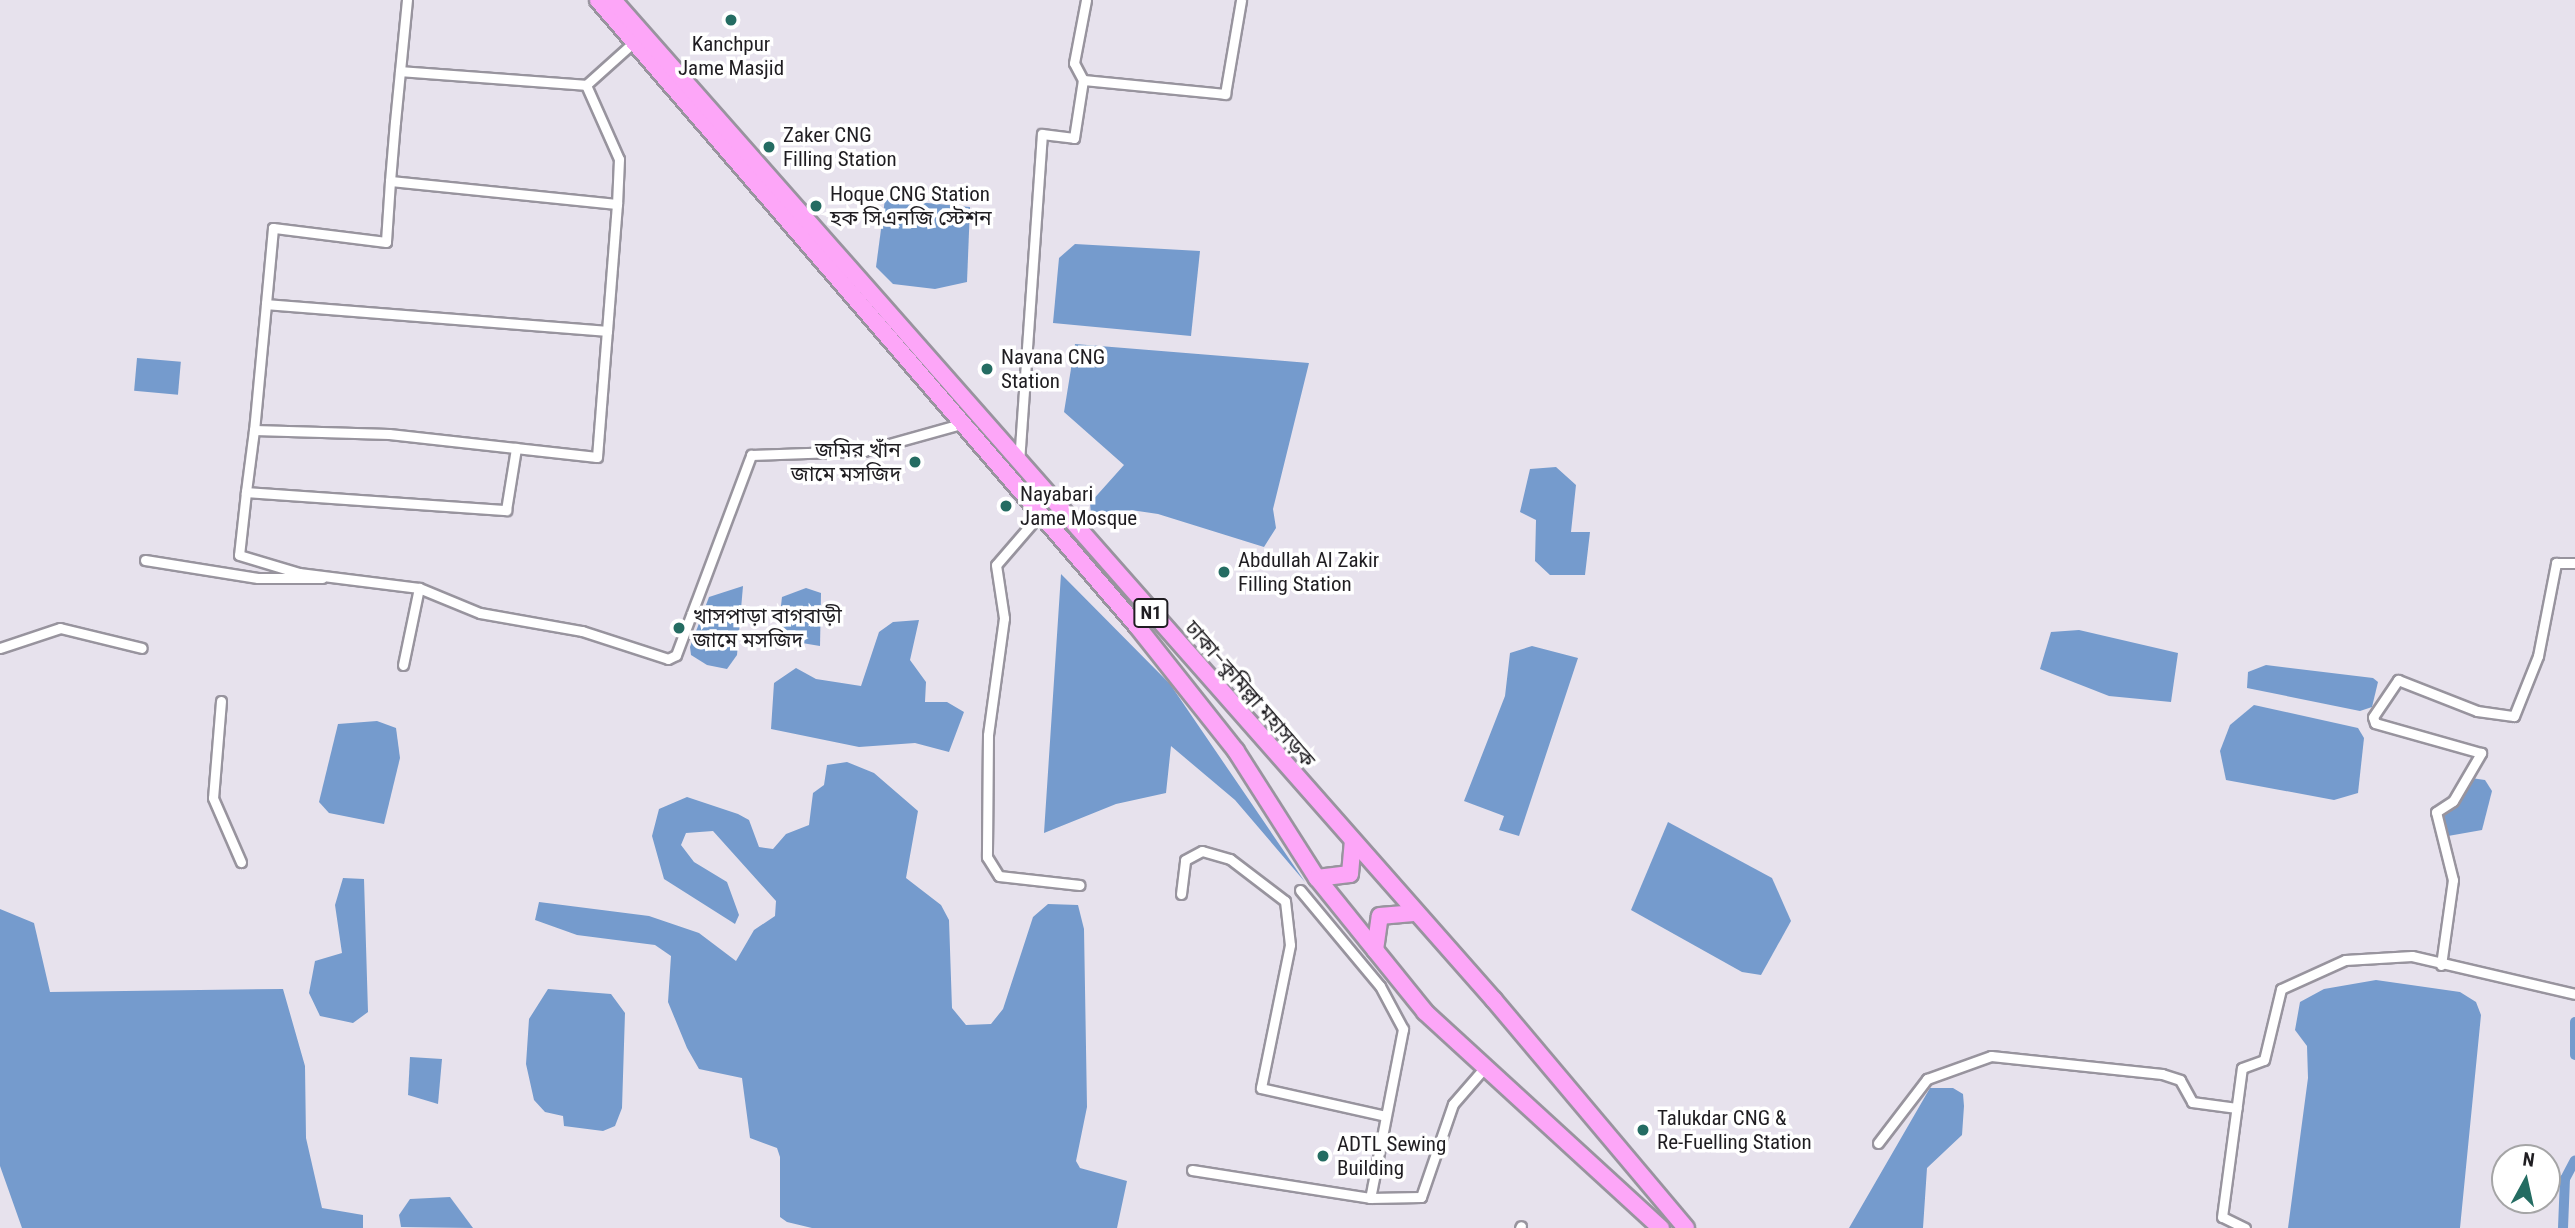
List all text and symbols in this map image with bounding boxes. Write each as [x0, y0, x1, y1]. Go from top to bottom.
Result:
marker: Kanchpur Jame Masjid [723, 12, 739, 28]
place label: Kanchpur Jame Masjid [678, 31, 784, 81]
place label: Zaker CNG Filling Station [783, 122, 897, 172]
marker: Zaker CNG Filling Station [761, 139, 777, 155]
place label: Hoque CNG Station হক সিএনজি স্টেশন [830, 181, 992, 231]
marker: Hoque CNG Station হক সিএনজি স্টেশন [808, 198, 824, 214]
place label: Navana CNG Station [1001, 344, 1105, 394]
marker: Navana CNG Station [979, 361, 995, 377]
place label: জমির খাঁন জামে মসজিদ [791, 437, 901, 487]
marker: জমির খাঁন জামে মসজিদ [907, 454, 923, 470]
place label: Nayabari Jame Mosque [1020, 481, 1137, 531]
marker: Nayabari Jame Mosque [998, 498, 1014, 514]
place label: Abdullah Al Zakir Filling Station [1238, 547, 1379, 597]
marker: Abdullah Al Zakir Filling Station [1216, 564, 1232, 580]
road number: N1 [1132, 598, 1170, 628]
place label: খাসপাড়া বাগবাড়ী জামে মসজিদ [693, 603, 842, 653]
street label: ঢাকা–কুমিল্লা মহাসড়ক [1179, 616, 1321, 772]
marker: খাসপাড়া বাগবাড়ী জামে মসজিদ [671, 620, 687, 636]
place label: Talukdar CNG & Re-Fuelling Station [1657, 1105, 1812, 1155]
marker: Talukdar CNG & Re-Fuelling Station [1635, 1122, 1651, 1138]
place label: ADTL Sewing Building [1337, 1131, 1446, 1181]
north arrow [2491, 1144, 2561, 1214]
text: N [2521, 1147, 2536, 1172]
marker: ADTL Sewing Building [1315, 1148, 1331, 1164]

